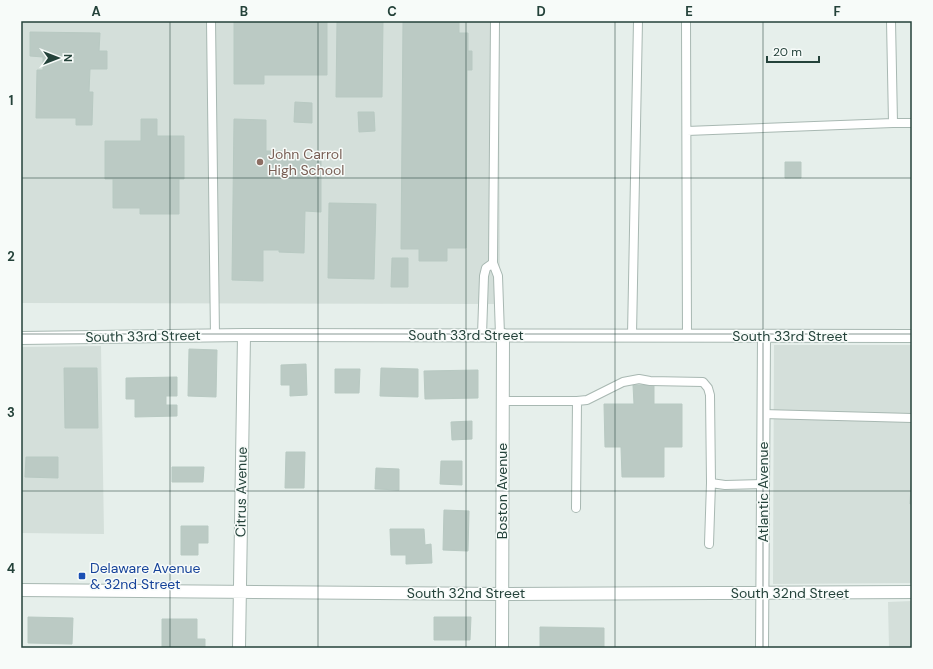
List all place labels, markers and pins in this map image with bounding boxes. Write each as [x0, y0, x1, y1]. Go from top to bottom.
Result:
place label: John Carrol High School [268, 145, 344, 179]
marker: John Carrol High School [255, 157, 265, 167]
place label: Delaware Avenue & 32nd Street [90, 559, 200, 593]
marker: Delaware Avenue & 32nd Street [77, 571, 87, 581]

